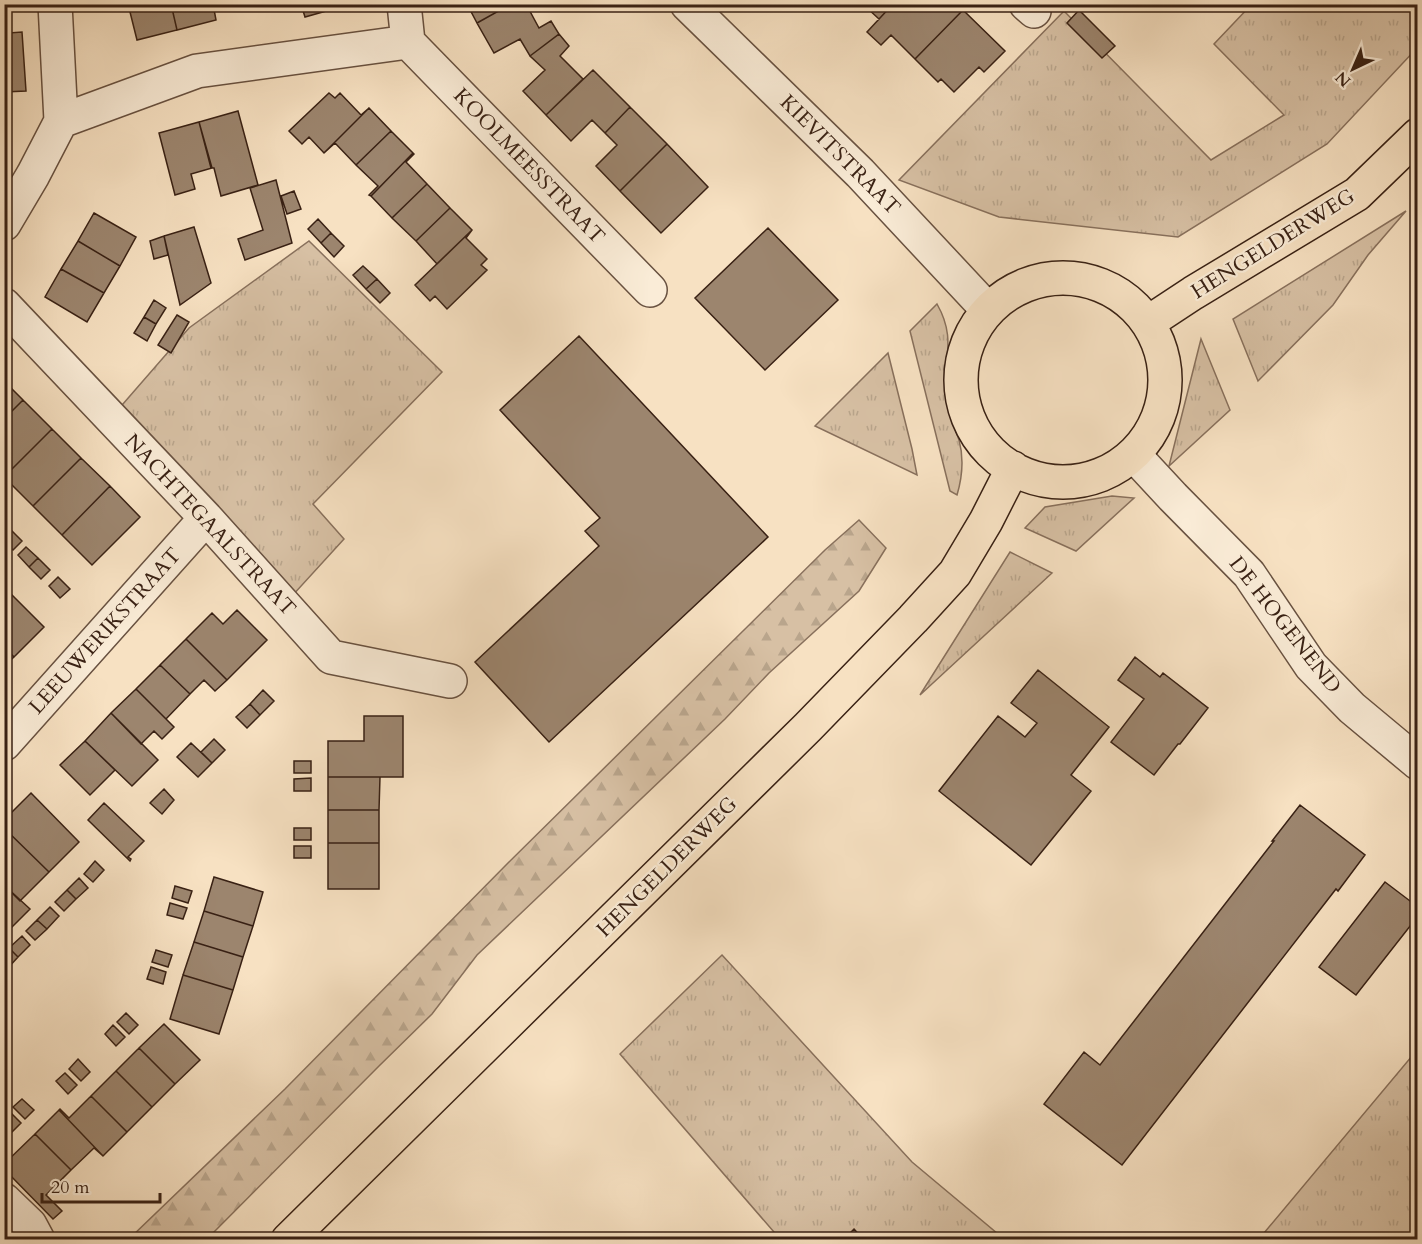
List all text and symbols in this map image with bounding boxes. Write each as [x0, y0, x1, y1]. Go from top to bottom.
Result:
north arrow [1323, 39, 1383, 99]
text: N [1331, 66, 1356, 92]
street label: KOOLMEESSTRAAT [447, 82, 611, 250]
street label: KIEVITSTRAAT [773, 88, 907, 222]
street label: HENGELDERWEG [1186, 182, 1361, 306]
street label: NACHTEGAALSTRAAT [118, 427, 302, 623]
street label: LEEUWERIKSTRAAT [22, 541, 188, 721]
street label: DE HOGENEND [1222, 550, 1348, 700]
street label: HENGELDERWEG [590, 790, 744, 944]
scale bar [42, 1166, 160, 1204]
text: 20 m [51, 1175, 90, 1200]

